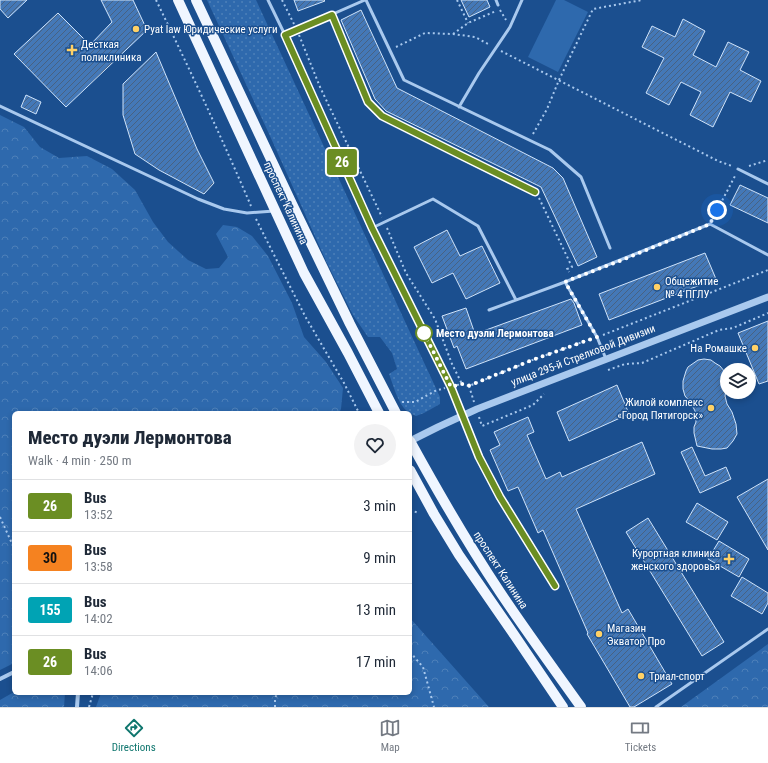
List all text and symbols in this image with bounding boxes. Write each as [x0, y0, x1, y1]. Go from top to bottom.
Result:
place label: Pyat law Юридические услуги [144, 23, 278, 36]
marker: Pyat law Юридические услуги [131, 24, 141, 34]
place label: Десткая поликлиника [81, 38, 142, 64]
marker: Десткая поликлиника [66, 44, 78, 56]
line badge: 26 [324, 149, 360, 175]
text: 26 [335, 154, 349, 170]
street label: проспект Калинина [261, 160, 310, 247]
your location [707, 200, 727, 220]
place label: Общежитие № 4 ПГЛУ [665, 275, 718, 301]
marker: Общежитие № 4 ПГЛУ [652, 282, 662, 292]
street label: улица 295-й Стрелковой Дивизии [509, 322, 657, 389]
marker: Место дуэли Лермонтова [415, 324, 433, 342]
place label: Место дуэли Лермонтова [436, 327, 554, 340]
place label: На Ромашке [690, 342, 747, 355]
marker: На Ромашке [750, 343, 760, 353]
map controls [720, 363, 756, 399]
button: layers [720, 363, 756, 399]
place label: Жилой комплекс «Город Пятигорск» [617, 396, 703, 422]
marker: Жилой комплекс «Город Пятигорск» [706, 403, 716, 413]
button: heart [354, 424, 396, 466]
text: Место дуэли Лермонтова [28, 426, 232, 449]
text: Walk · 4 min · 250 m [28, 453, 132, 468]
text: Bus [84, 489, 107, 507]
text: 3 min [363, 497, 396, 515]
text: 26 [43, 498, 57, 514]
text: 13:52 [84, 507, 113, 522]
street label: проспект Калинина [471, 529, 530, 611]
text: Bus [84, 541, 107, 559]
place label: Курортная клиника женского здоровья [631, 547, 720, 573]
text: 9 min [363, 549, 396, 567]
text: 30 [43, 550, 57, 566]
marker: Курортная клиника женского здоровья [723, 553, 735, 565]
text: 13:58 [84, 559, 113, 574]
text: Bus [84, 593, 107, 611]
text: 13 min [356, 601, 396, 619]
text: 155 [39, 602, 61, 618]
text: 14:02 [84, 611, 113, 626]
place label: Магазин Экватор Про [607, 622, 666, 648]
marker: Магазин Экватор Про [594, 629, 604, 639]
text: Bus [84, 645, 107, 663]
text: 17 min [356, 653, 396, 671]
text: 26 [43, 654, 57, 670]
text: 14:06 [84, 663, 113, 678]
place label: Триал-спорт [649, 670, 705, 683]
marker: Триал-спорт [636, 671, 646, 681]
tab: Directions [112, 717, 156, 754]
tab: Map [379, 717, 401, 754]
tab: Tickets [625, 717, 656, 754]

